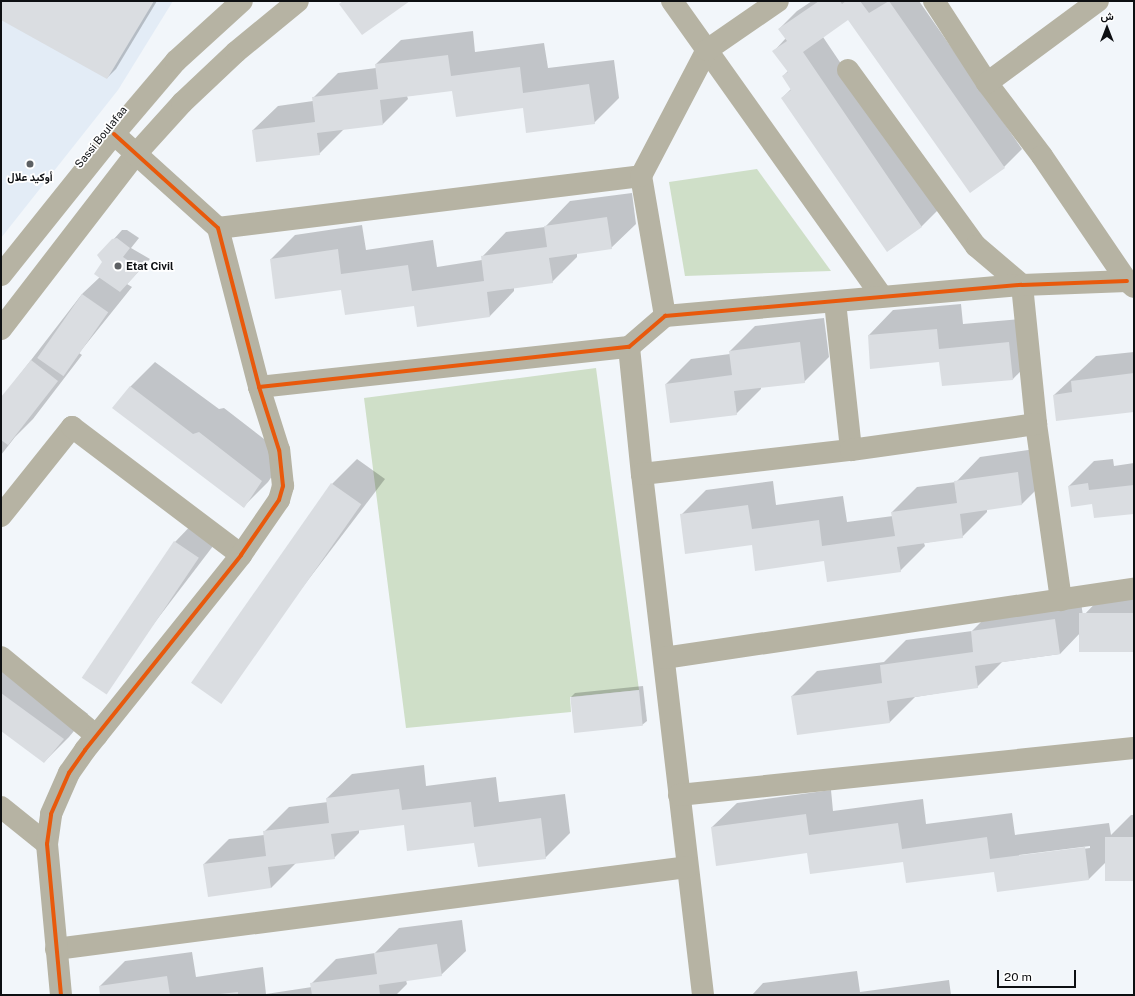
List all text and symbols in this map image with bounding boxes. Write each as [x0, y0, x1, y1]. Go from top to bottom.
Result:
north arrow [1087, 8, 1127, 48]
text: ش [1100, 10, 1114, 22]
street label: Sassi Boulafaa [72, 103, 130, 171]
marker: أوكيد علال [25, 159, 35, 169]
place label: أوكيد علال [7, 170, 53, 184]
place label: Etat Civil [126, 259, 174, 273]
marker: Etat Civil [113, 261, 123, 271]
scale bar [999, 962, 1078, 988]
text: 20 m [1004, 970, 1032, 984]

